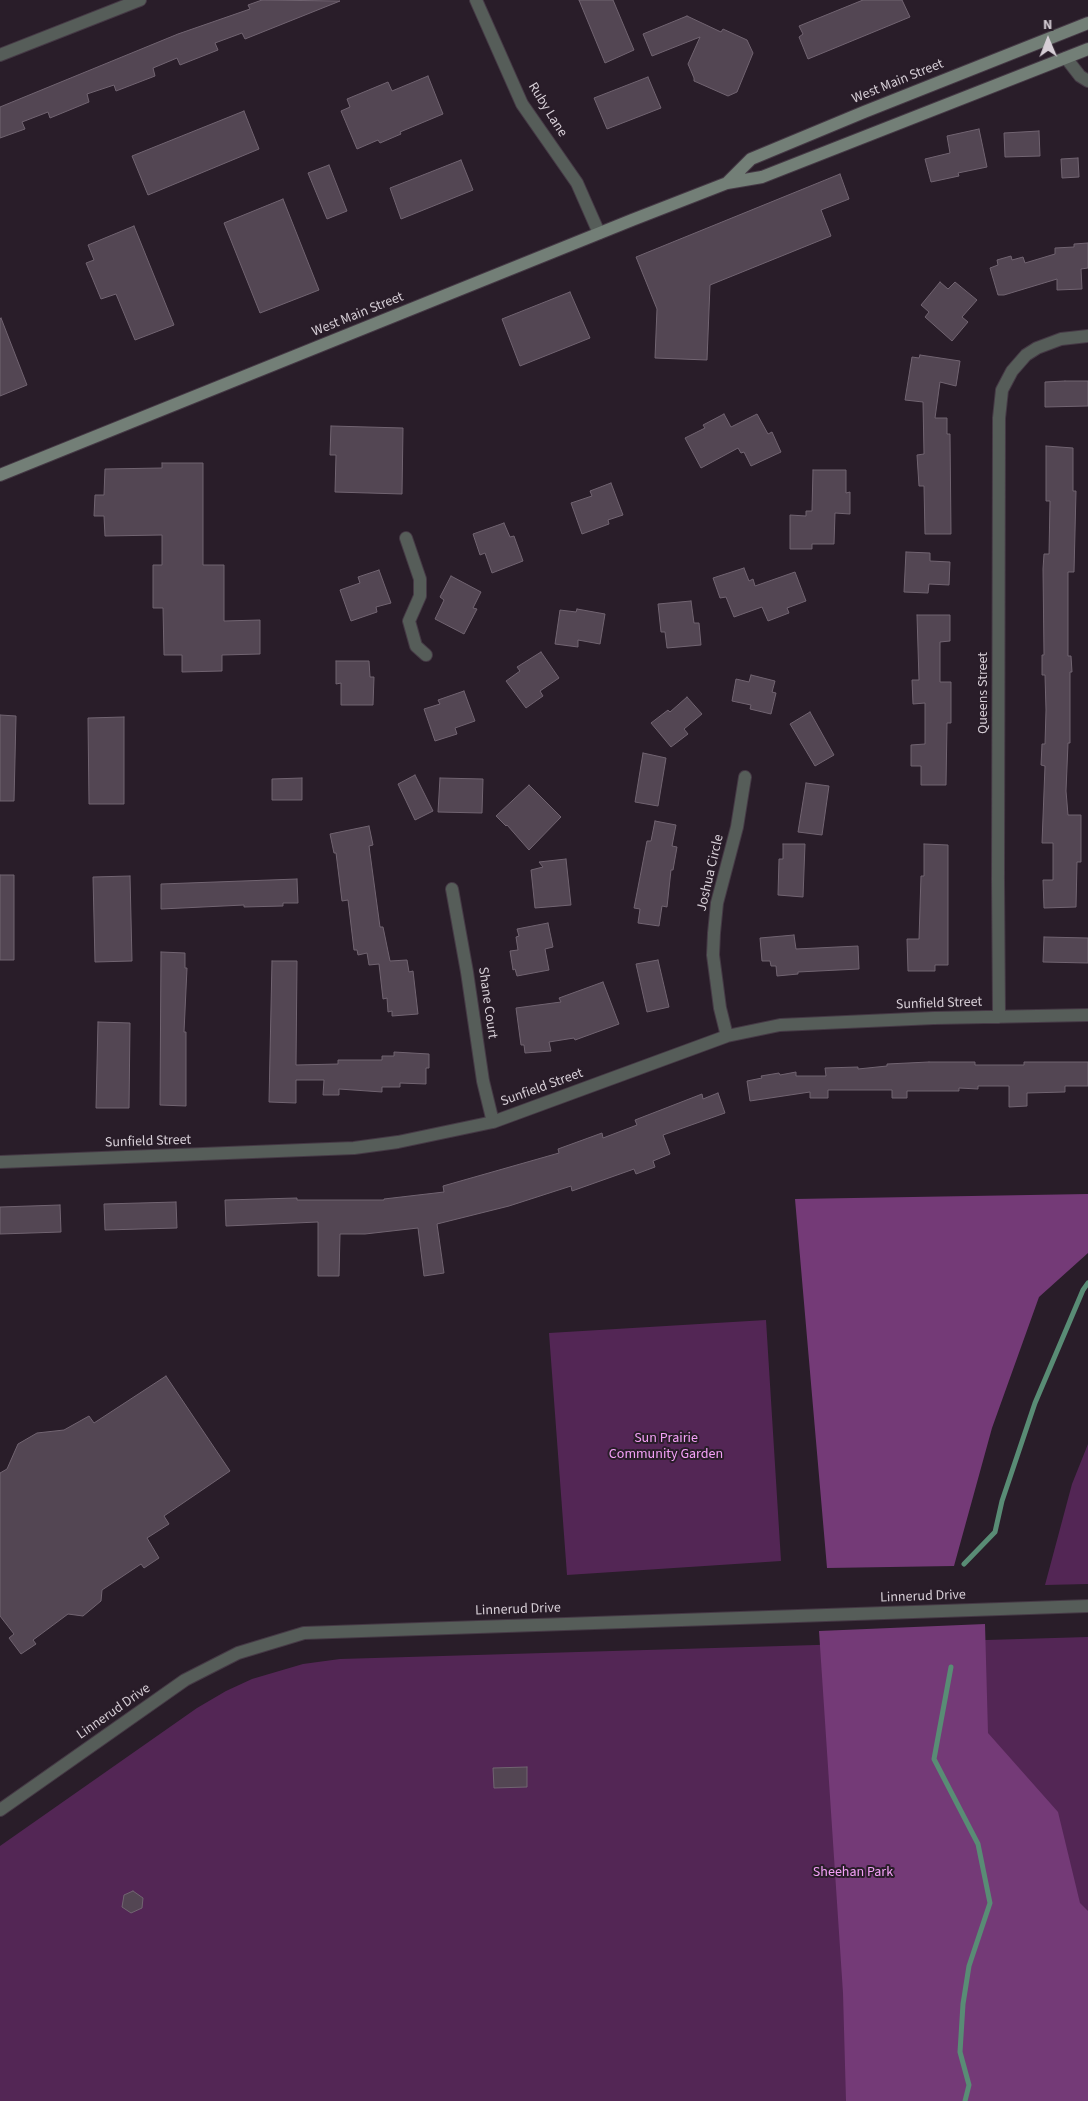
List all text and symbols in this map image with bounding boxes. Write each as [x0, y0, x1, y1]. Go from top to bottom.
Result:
north arrow [1023, 15, 1073, 65]
text: N [1043, 15, 1053, 35]
street label: West Main Street [850, 56, 946, 108]
street label: Ruby Lane [524, 80, 570, 140]
street label: West Main Street [310, 289, 406, 341]
street label: Queens Street [976, 652, 992, 734]
street label: Joshua Circle [694, 833, 728, 913]
street label: Shane Court [474, 966, 500, 1040]
street label: Sunfield Street [896, 994, 982, 1014]
street label: Sunfield Street [499, 1065, 585, 1111]
street label: Sunfield Street [105, 1132, 191, 1152]
park label: Sun Prairie Community Garden [609, 1431, 723, 1464]
street label: Linnerud Drive [880, 1587, 966, 1607]
street label: Linnerud Drive [475, 1600, 561, 1620]
street label: Linnerud Drive [74, 1680, 154, 1744]
park label: Sheehan Park [813, 1865, 893, 1881]

